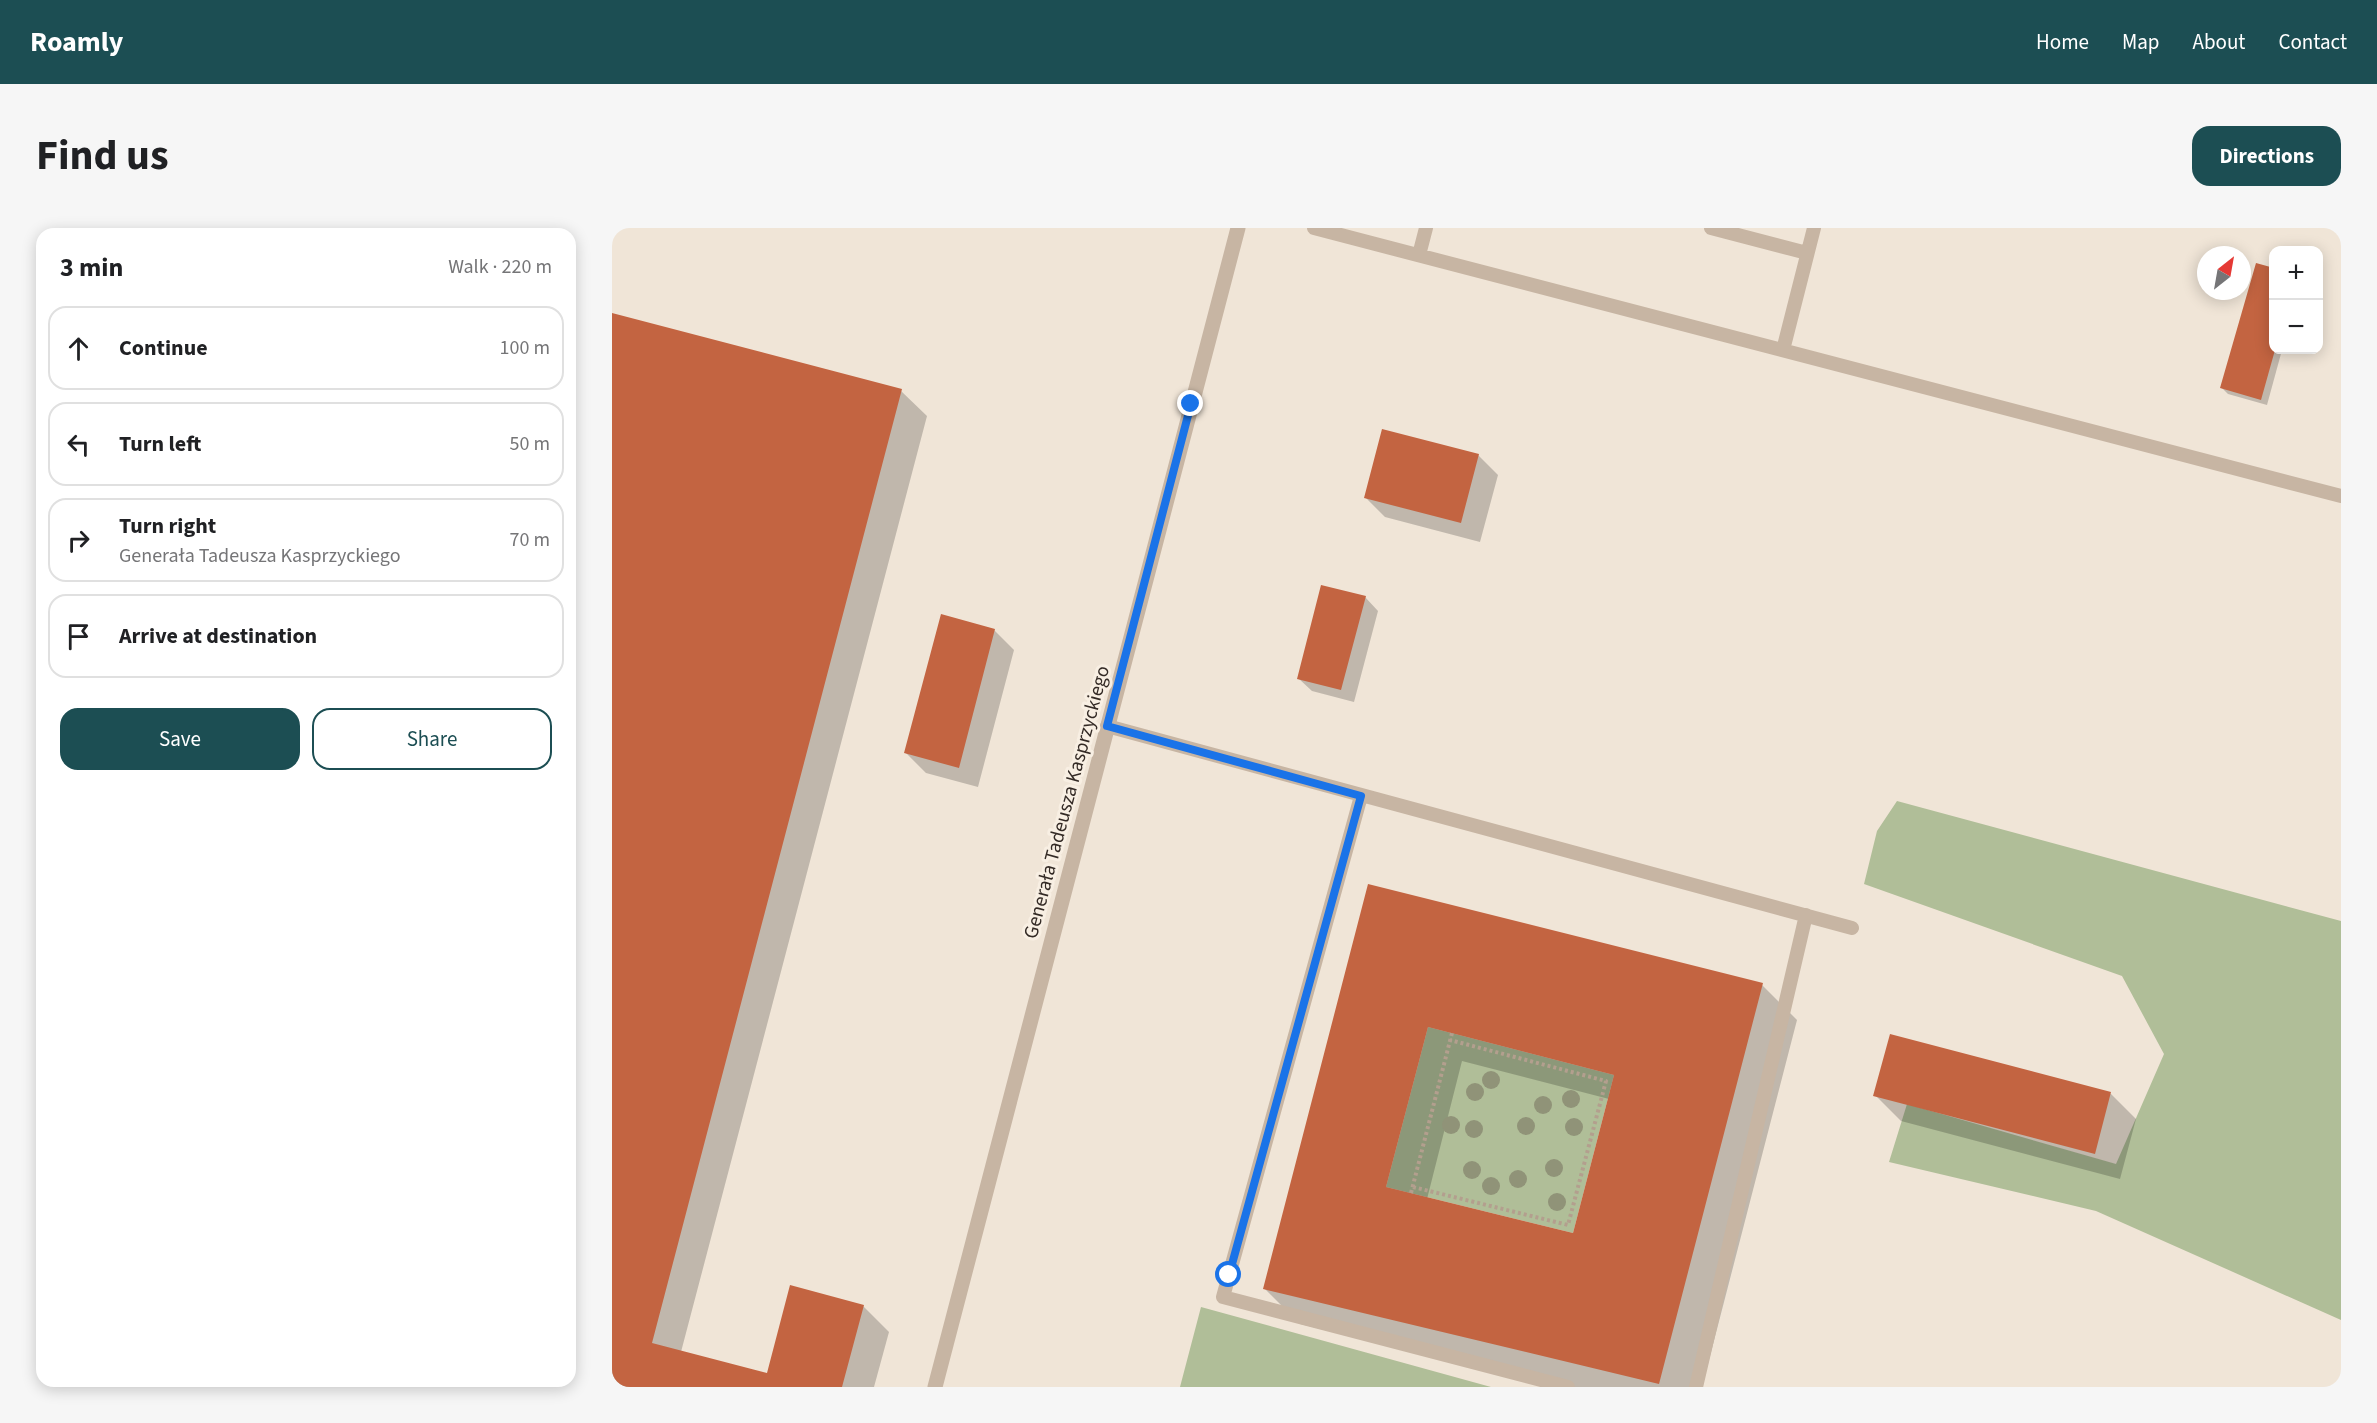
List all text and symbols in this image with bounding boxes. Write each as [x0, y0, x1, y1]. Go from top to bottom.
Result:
text: Roamly [30, 22, 123, 62]
text: Home [2036, 27, 2089, 57]
text: Map [2122, 27, 2160, 57]
text: About [2193, 27, 2245, 57]
text: Contact [2278, 27, 2347, 57]
text: Find us [36, 126, 169, 186]
button: Directions [2192, 126, 2341, 186]
north arrow [2197, 246, 2251, 300]
map controls [2269, 246, 2323, 354]
button: + [2269, 246, 2323, 300]
text: 3 min [60, 249, 123, 286]
text: Walk · 220 m [448, 253, 552, 281]
button: − [2269, 300, 2323, 354]
icon: ahead [62, 332, 95, 365]
text: Continue [119, 332, 208, 364]
text: 100 m [500, 334, 550, 362]
route end [1177, 390, 1203, 416]
icon: left [62, 428, 95, 461]
text: Turn left [119, 428, 201, 460]
text: 50 m [510, 430, 550, 458]
text: Turn right [119, 510, 216, 542]
icon: right [62, 524, 95, 557]
text: 70 m [510, 526, 550, 554]
text: Generała Tadeusza Kasprzyckiego [119, 542, 400, 570]
icon: arrive [62, 620, 95, 653]
text: Arrive at destination [119, 620, 317, 652]
street label: Generała Tadeusza Kasprzyckiego [1017, 663, 1117, 942]
button: Save [60, 708, 300, 770]
button: Share [312, 708, 552, 770]
route start [1215, 1261, 1241, 1287]

